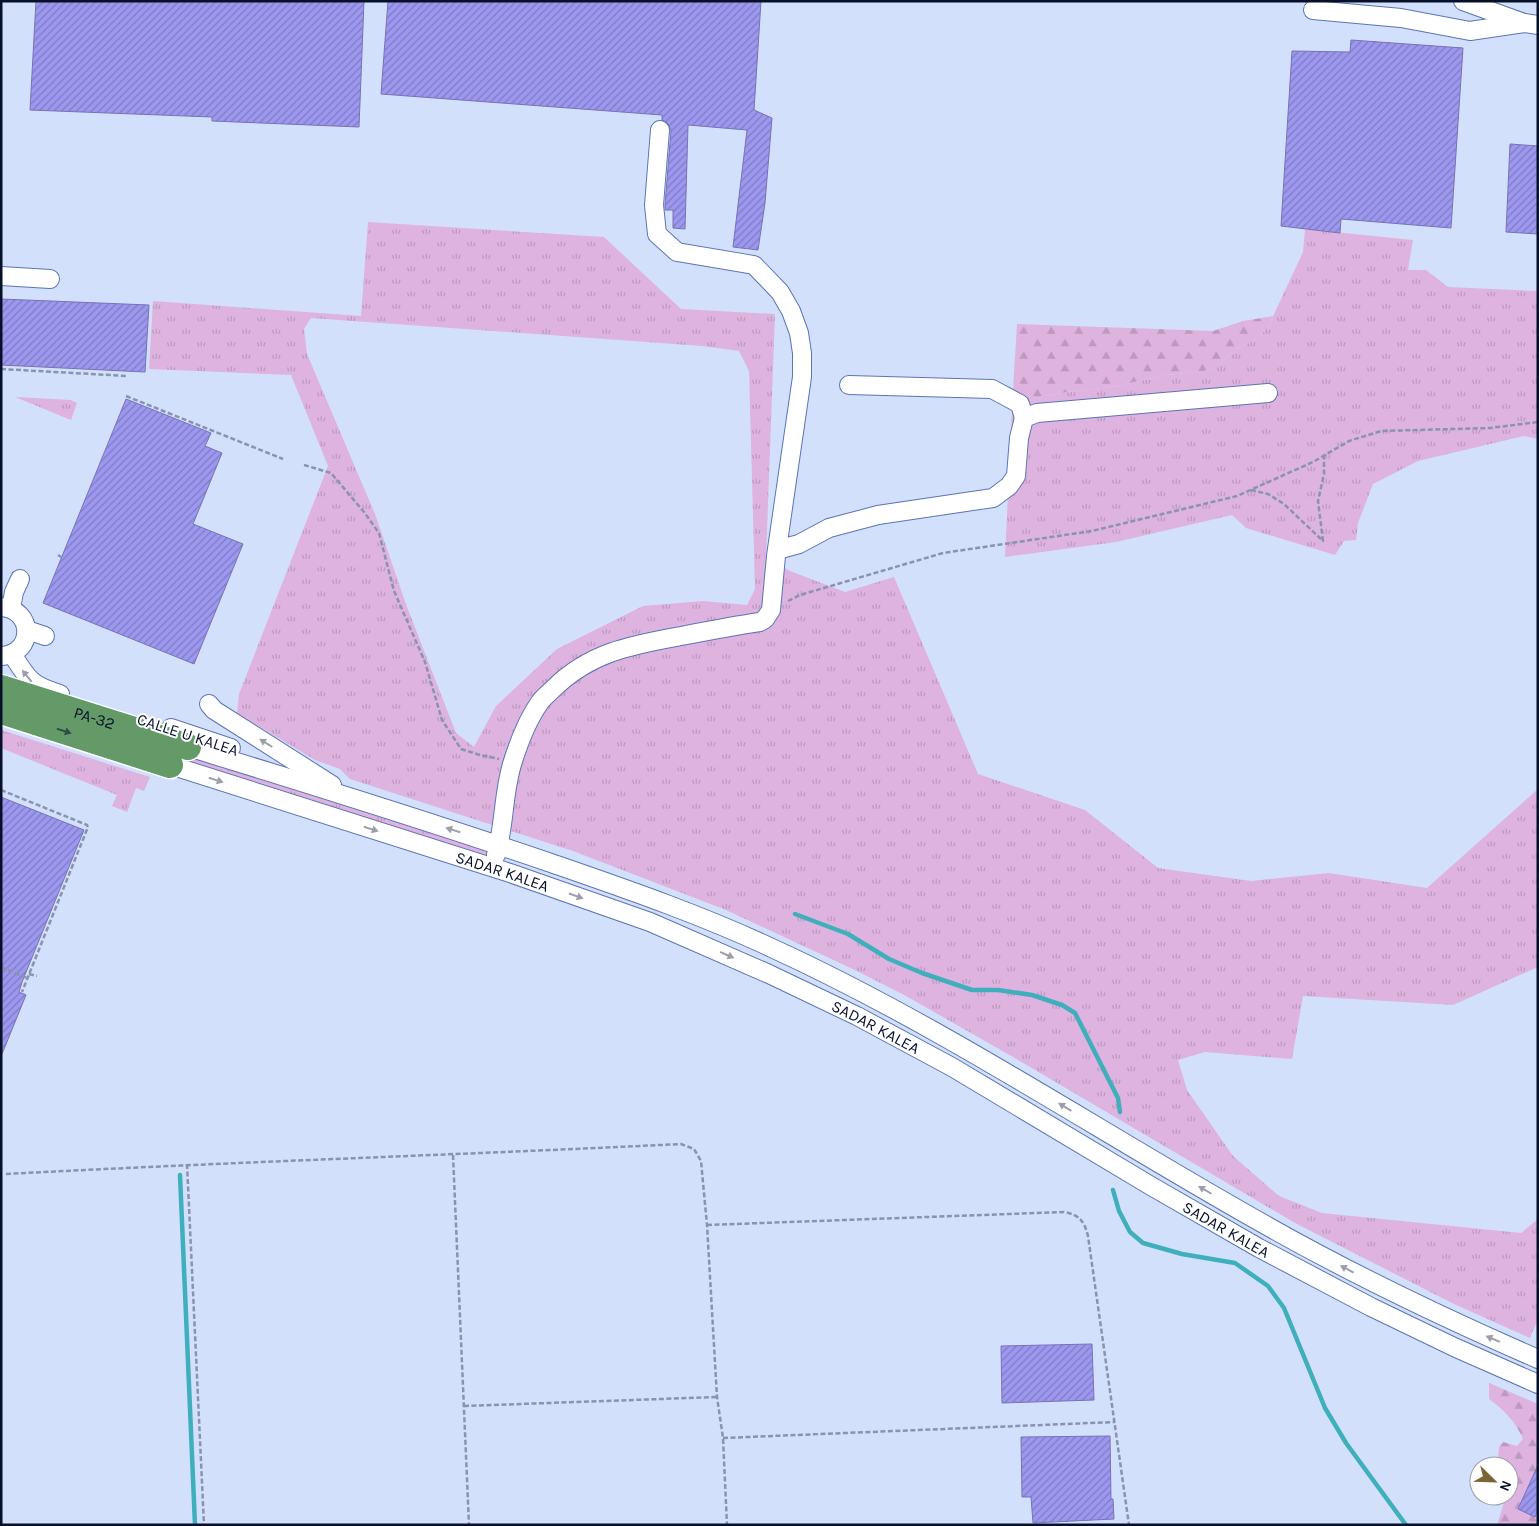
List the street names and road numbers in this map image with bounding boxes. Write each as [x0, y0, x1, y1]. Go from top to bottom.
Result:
street label: PA-32 [72, 703, 117, 733]
street label: CALLE U KALEA [135, 709, 241, 760]
street label: SADAR KALEA [453, 847, 551, 896]
street label: SADAR KALEA [828, 996, 923, 1058]
street label: SADAR KALEA [1179, 1197, 1273, 1262]

